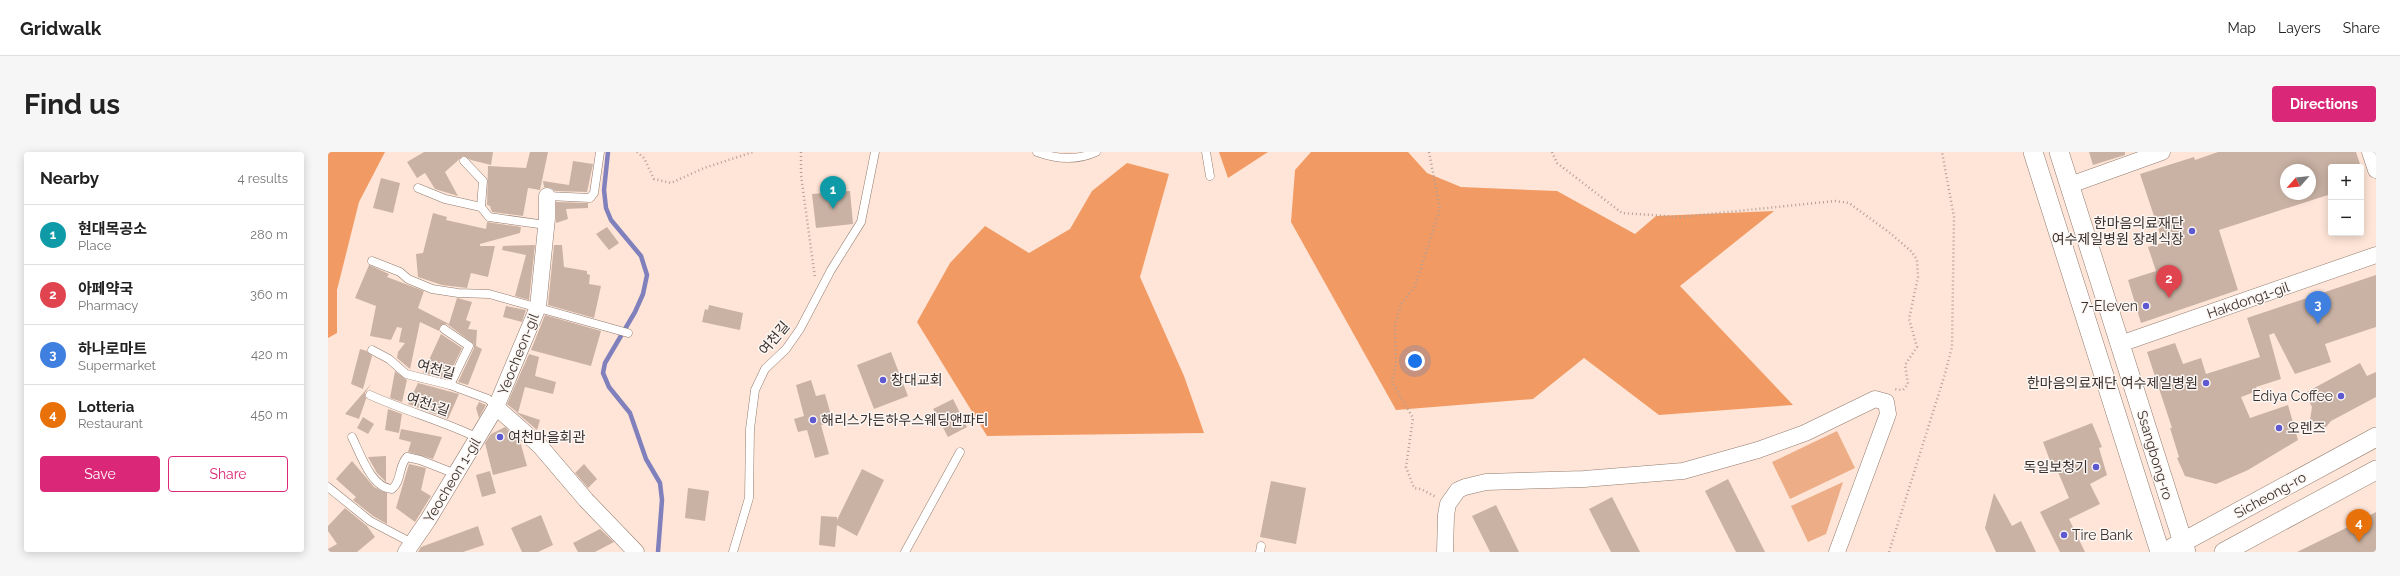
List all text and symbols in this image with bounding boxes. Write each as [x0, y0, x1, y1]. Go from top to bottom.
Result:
text: Gridwalk [20, 17, 101, 39]
text: Map [2228, 20, 2256, 36]
text: Layers [2278, 20, 2321, 36]
text: Share [2343, 20, 2380, 36]
button: Directions [2272, 86, 2376, 122]
text: Find us [24, 88, 120, 121]
north arrow [2280, 164, 2316, 200]
map controls [2328, 164, 2364, 236]
button: + [2328, 164, 2364, 200]
text: Nearby [40, 168, 99, 188]
text: 4 results [237, 171, 288, 186]
pin: 1 [820, 176, 846, 209]
button: − [2328, 200, 2364, 236]
place label: 한마음의료재단 여수제일병원 장례식장 [2052, 215, 2184, 247]
text: 현대목공소 [78, 220, 147, 238]
marker: 한마음의료재단 여수제일병원 장례식장 [2187, 226, 2197, 236]
text: 1 [50, 227, 56, 242]
text: 280 m [250, 227, 288, 242]
text: Place [78, 238, 111, 253]
pin: 2 [2156, 265, 2182, 298]
street label: Hakdong1-gil [2205, 278, 2291, 322]
text: 아페약국 [78, 280, 133, 298]
text: 2 [49, 287, 57, 302]
text: 360 m [250, 287, 288, 302]
pin: 3 [2305, 291, 2331, 324]
text: Pharmacy [78, 298, 138, 313]
place label: 7-Eleven [2081, 298, 2138, 314]
marker: 7-Eleven [2141, 301, 2151, 311]
street label: Yeocheon-gil [494, 311, 542, 397]
street label: 여천길 [755, 318, 793, 358]
text: 하나로마트 [78, 340, 147, 358]
text: 3 [49, 347, 57, 362]
text: 420 m [251, 347, 288, 362]
your location [1405, 351, 1425, 371]
street label: 여천길 [415, 356, 457, 382]
text: Supermarket [78, 358, 156, 373]
place label: 창대교회 [891, 372, 943, 388]
marker: 창대교회 [878, 375, 888, 385]
place label: 한마음의료재단 여수제일병원 [2027, 375, 2198, 391]
marker: 한마음의료재단 여수제일병원 [2201, 378, 2211, 388]
place label: Ediya Coffee [2252, 388, 2333, 404]
street label: 여천1길 [404, 389, 452, 419]
marker: Ediya Coffee [2336, 391, 2346, 401]
text: Lotteria [78, 398, 134, 416]
text: 4 [49, 407, 57, 422]
text: 450 m [251, 407, 288, 422]
street label: Ssangbong-ro [2134, 408, 2176, 502]
place label: 해리스가든하우스웨딩앤파티 [821, 412, 988, 428]
marker: 해리스가든하우스웨딩앤파티 [808, 415, 818, 425]
text: Restaurant [78, 416, 143, 431]
place label: 오렌즈 [2287, 420, 2326, 436]
marker: 오렌즈 [2274, 423, 2284, 433]
place label: 여천마을회관 [508, 429, 585, 445]
marker: 여천마을회관 [495, 432, 505, 442]
street label: Yeocheon 1-gil [420, 435, 484, 525]
button: Save [40, 456, 160, 492]
button: Share [168, 456, 288, 492]
place label: 독일보청기 [2024, 459, 2088, 475]
marker: 독일보청기 [2091, 462, 2101, 472]
street label: Sicheong-ro [2231, 469, 2309, 521]
pin: 4 [2346, 509, 2372, 542]
place label: Tire Bank [2072, 527, 2133, 543]
marker: Tire Bank [2059, 530, 2069, 540]

